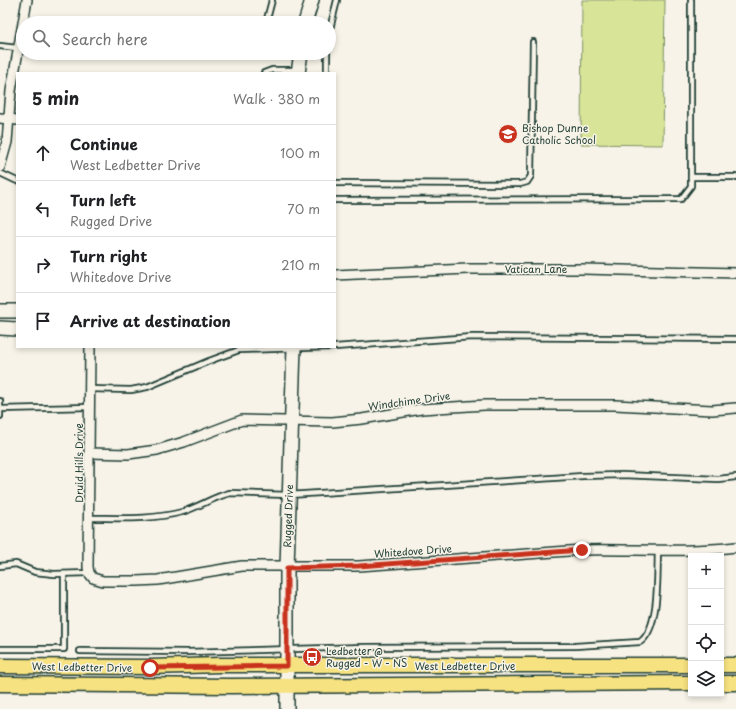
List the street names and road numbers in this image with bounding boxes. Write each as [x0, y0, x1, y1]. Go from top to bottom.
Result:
street label: Vatican Lane [505, 261, 568, 276]
street label: Windchime Drive [367, 387, 451, 414]
street label: Druid Hills Drive [71, 423, 86, 503]
street label: Rugged Drive [279, 484, 296, 548]
street label: Whitedove Drive [374, 540, 452, 561]
street label: West Ledbetter Drive [32, 658, 132, 675]
street label: West Ledbetter Drive [415, 658, 515, 673]

